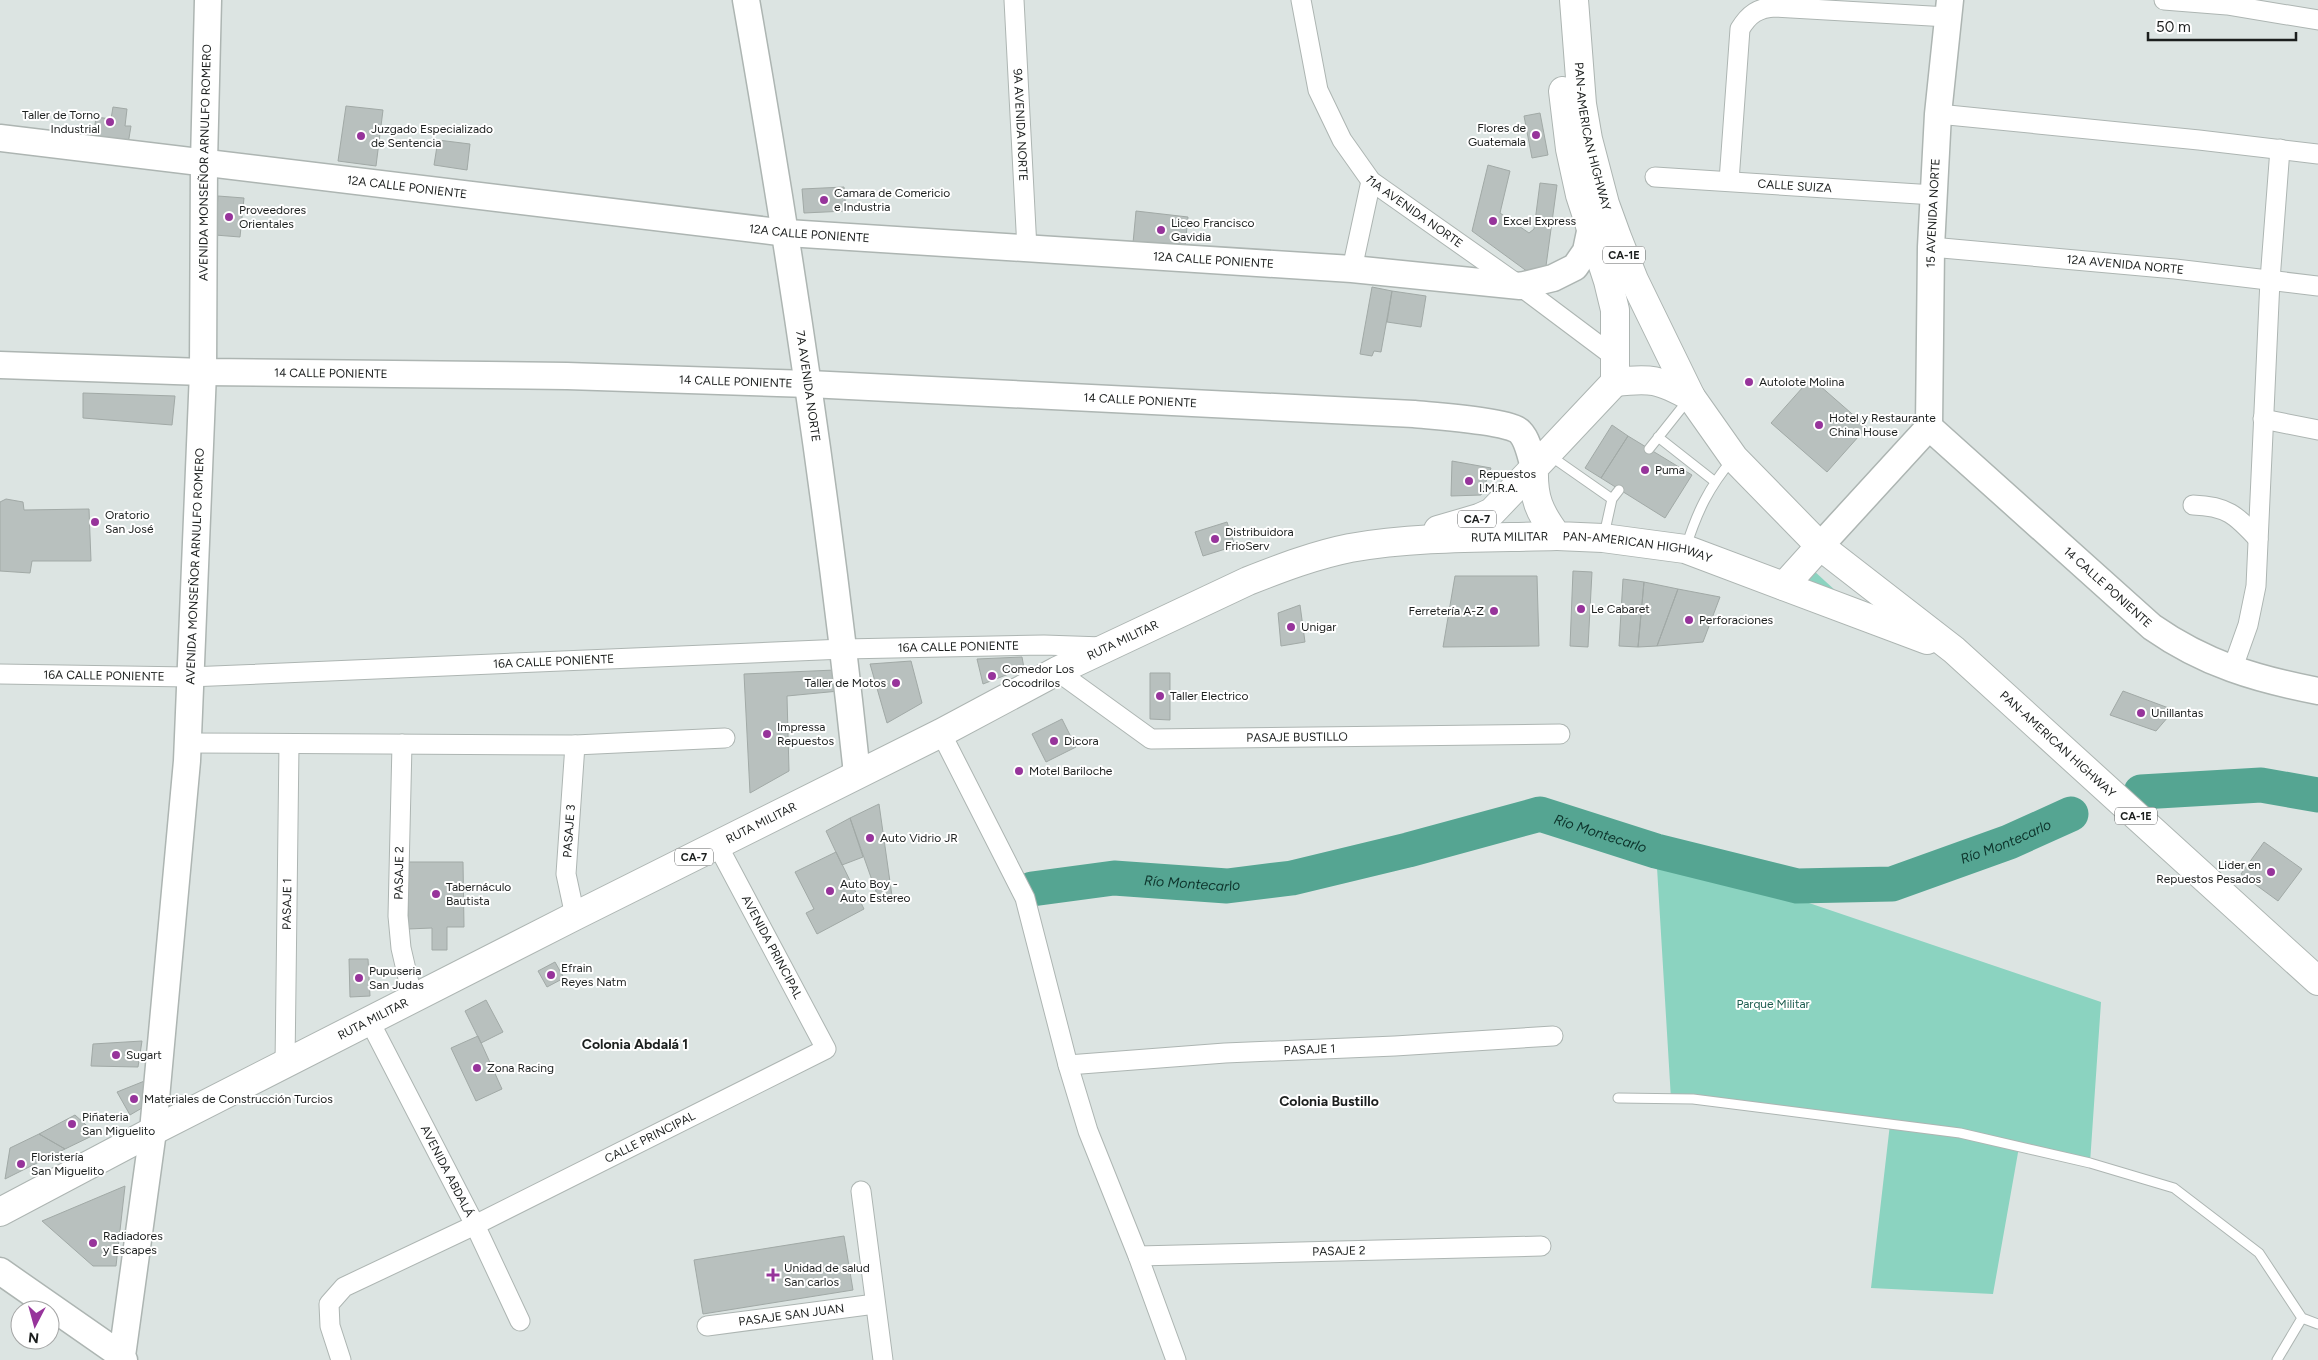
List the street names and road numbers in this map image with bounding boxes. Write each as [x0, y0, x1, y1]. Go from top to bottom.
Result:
street label: AVENIDA MONSEÑOR ARNULFO ROMERO [196, 44, 214, 281]
street label: PAN-AMERICAN HIGHWAY [1572, 62, 1614, 213]
street label: 9A AVENIDA NORTE [1011, 68, 1030, 181]
street label: 15 AVENIDA NORTE [1924, 158, 1943, 268]
street label: 12A CALLE PONIENTE [346, 173, 468, 201]
street label: 11A AVENIDA NORTE [1362, 173, 1465, 250]
street label: CALLE SUIZA [1757, 177, 1832, 195]
street label: 12A CALLE PONIENTE [748, 221, 870, 245]
road number: CA-1E [1603, 246, 1645, 264]
street label: 12A CALLE PONIENTE [1153, 249, 1274, 271]
street label: 12A AVENIDA NORTE [2066, 252, 2185, 277]
street label: 7A AVENIDA NORTE [793, 329, 823, 443]
street label: 14 CALLE PONIENTE [274, 366, 388, 381]
street label: 14 CALLE PONIENTE [679, 373, 793, 390]
street label: 14 CALLE PONIENTE [1083, 391, 1197, 410]
street label: AVENIDA MONSEÑOR ARNULFO ROMERO [183, 448, 207, 685]
road number: CA-7 [1458, 510, 1496, 528]
street label: RUTA MILITAR [1471, 529, 1548, 545]
street label: PAN-AMERICAN HIGHWAY [1562, 529, 1715, 566]
street label: 14 CALLE PONIENTE [2061, 544, 2155, 630]
street label: RUTA MILITAR [1085, 617, 1161, 663]
street label: 16A CALLE PONIENTE [898, 639, 1019, 655]
street label: 16A CALLE PONIENTE [493, 652, 614, 671]
street label: 16A CALLE PONIENTE [43, 668, 165, 684]
street label: PAN-AMERICAN HIGHWAY [1997, 688, 2119, 801]
street label: PASAJE BUSTILLO [1246, 730, 1348, 745]
street label: RUTA MILITAR [724, 799, 799, 846]
street label: PASAJE 3 [560, 804, 578, 858]
road number: CA-1E [2115, 808, 2157, 824]
street label: PASAJE 2 [392, 846, 406, 900]
road number: CA-7 [675, 849, 713, 866]
street label: PASAJE 1 [280, 878, 294, 930]
street label: AVENIDA PRINCIPAL [739, 893, 806, 1002]
street label: RUTA MILITAR [335, 995, 411, 1043]
street label: PASAJE 1 [1283, 1041, 1336, 1058]
street label: CALLE PRINCIPAL [602, 1108, 698, 1166]
street label: AVENIDA ABDALÁ [418, 1123, 477, 1219]
street label: PASAJE 2 [1312, 1243, 1366, 1259]
street label: PASAJE SAN JUAN [737, 1301, 845, 1329]

